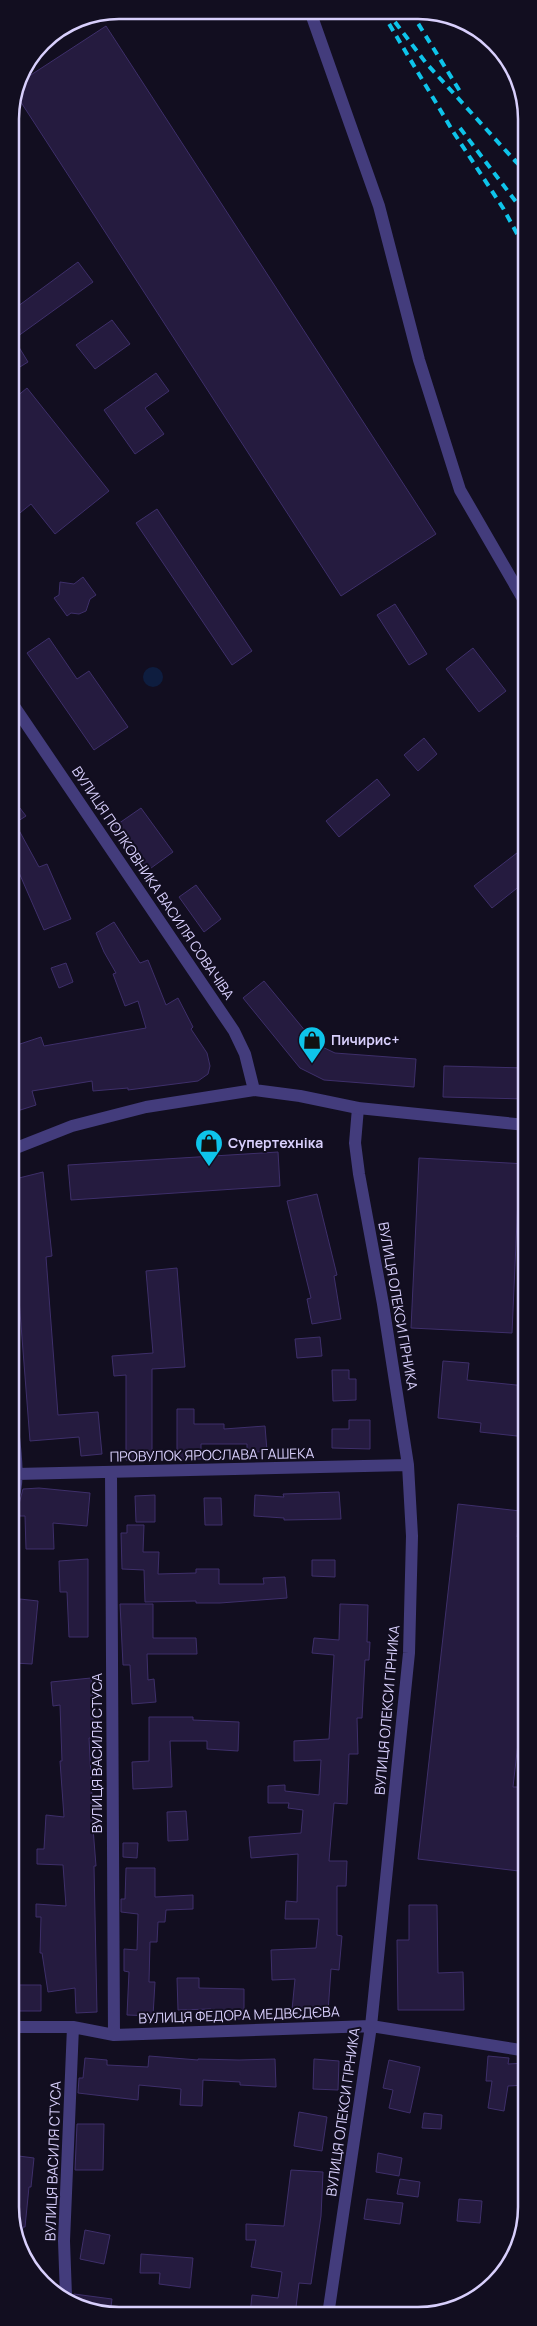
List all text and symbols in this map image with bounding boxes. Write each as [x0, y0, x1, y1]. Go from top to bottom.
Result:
street label: ВУЛИЦЯ ПОЛКОВНИКА ВАСИЛЯ СОВАЧІВА [68, 762, 239, 1003]
shop icon: Пичирис+ [297, 1025, 327, 1064]
place label: Пичирис+ [331, 1030, 399, 1049]
shop icon: Супертехніка [194, 1128, 224, 1167]
place label: Супертехніка [228, 1133, 323, 1152]
street label: ВУЛИЦЯ ОЛЕКСИ ГІРНИКА [374, 1220, 423, 1392]
street label: ПРОВУЛОК ЯРОСЛАВА ГАШЕКА [109, 1443, 315, 1466]
street label: ВУЛИЦЯ ОЛЕКСИ ГІРНИКА [370, 1624, 403, 1796]
street label: ВУЛИЦЯ ВАСИЛЯ СТУСА [87, 1673, 106, 1833]
street label: ВУЛИЦЯ ФЕДОРА МЕДВЄДЄВА [138, 2001, 340, 2028]
street label: ВУЛИЦЯ ОЛЕКСИ ГІРНИКА [321, 2026, 364, 2198]
street label: ВУЛИЦЯ ВАСИЛЯ СТУСА [40, 2080, 65, 2241]

